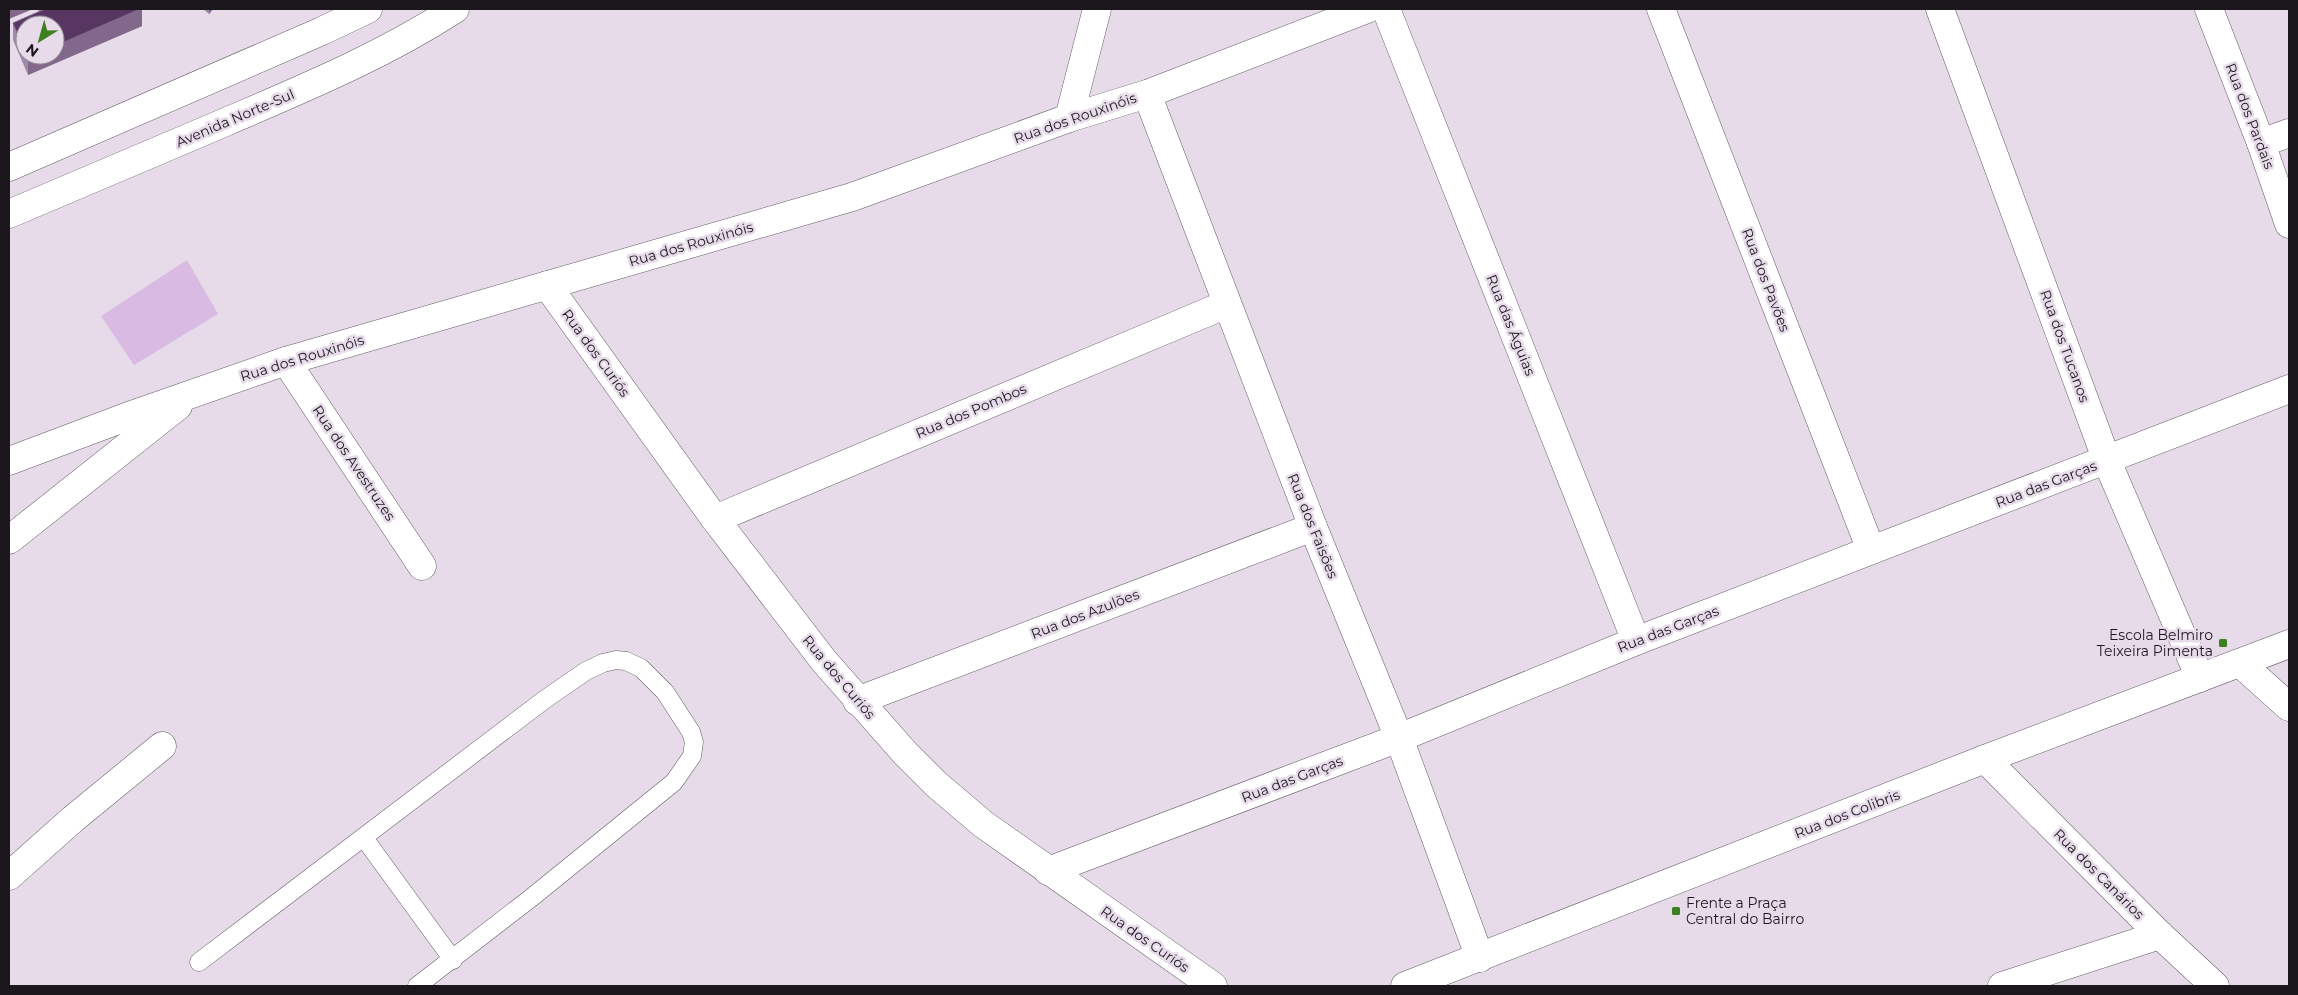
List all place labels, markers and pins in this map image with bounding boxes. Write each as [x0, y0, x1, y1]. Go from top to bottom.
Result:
place label: Escola Belmiro Teixeira Pimenta [2097, 626, 2213, 660]
marker: Escola Belmiro Teixeira Pimenta [2217, 637, 2229, 649]
place label: Frente a Praça Central do Bairro [1686, 894, 1804, 928]
marker: Frente a Praça Central do Bairro [1670, 905, 1682, 917]

